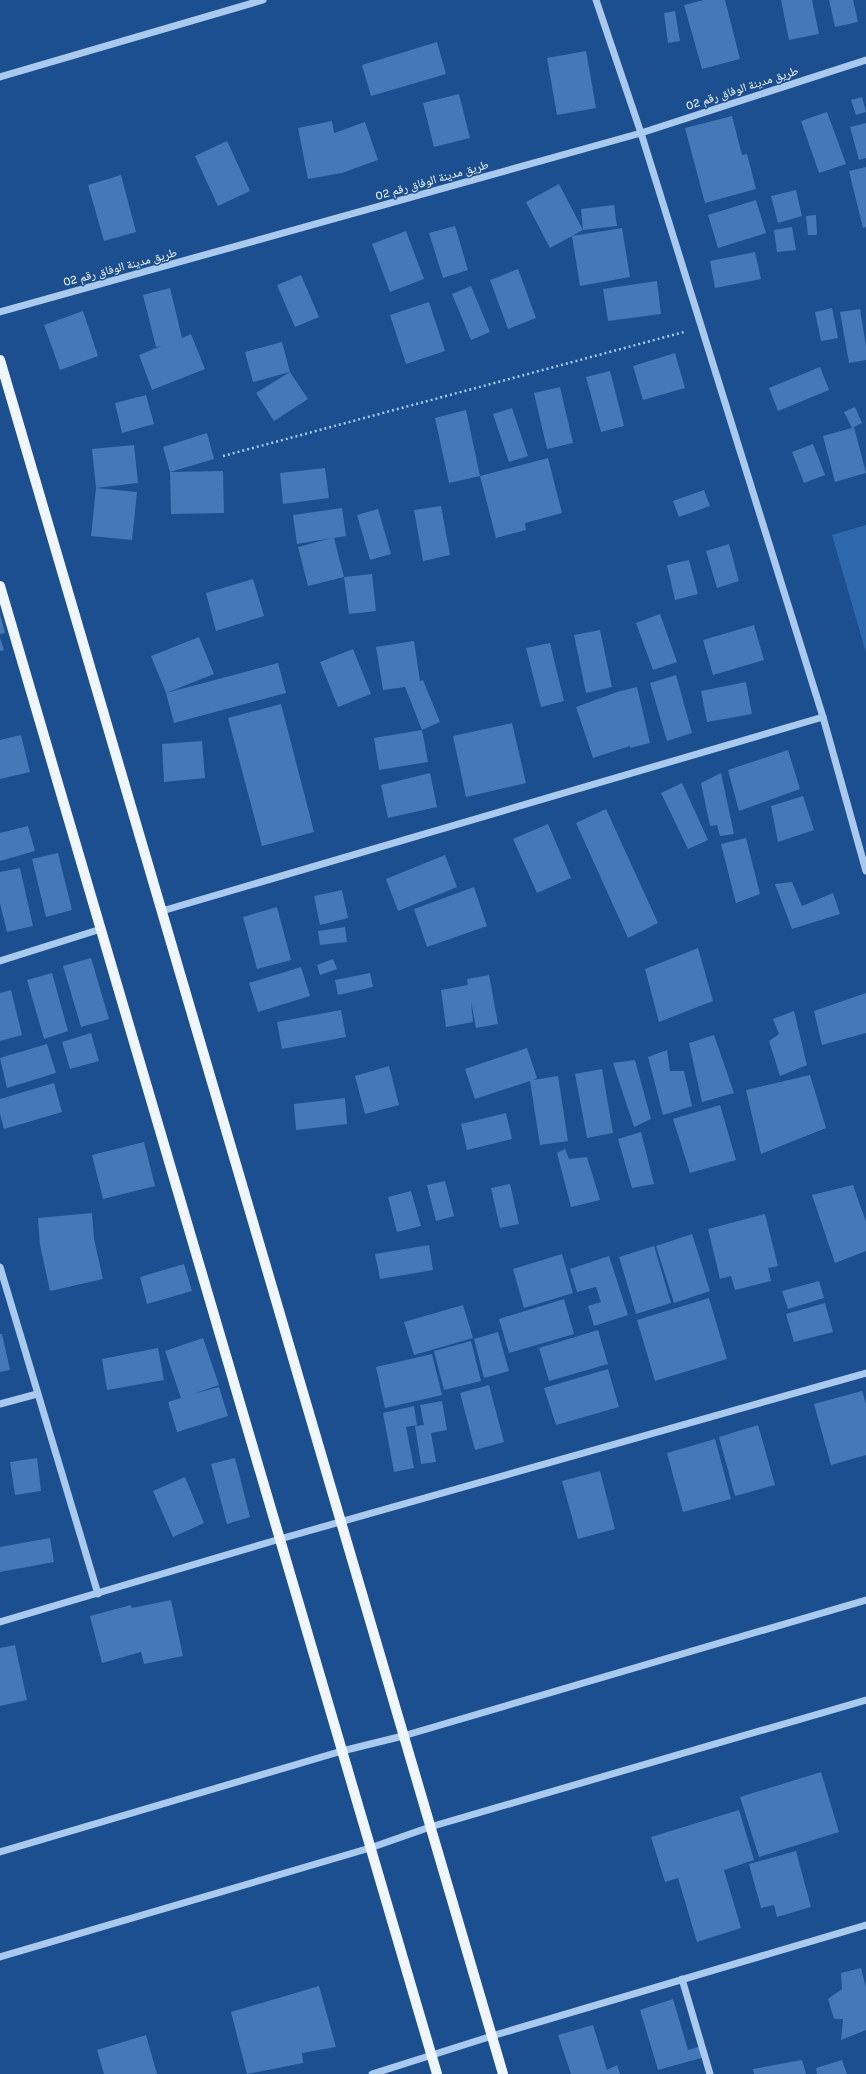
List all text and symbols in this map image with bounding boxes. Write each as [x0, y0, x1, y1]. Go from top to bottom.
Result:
street label: طريق مدينة الوفاق رقم 02 [684, 63, 800, 114]
street label: طريق مدينة الوفاق رقم 02 [374, 157, 491, 204]
street label: طريق مدينة الوفاق رقم 02 [62, 245, 179, 290]

